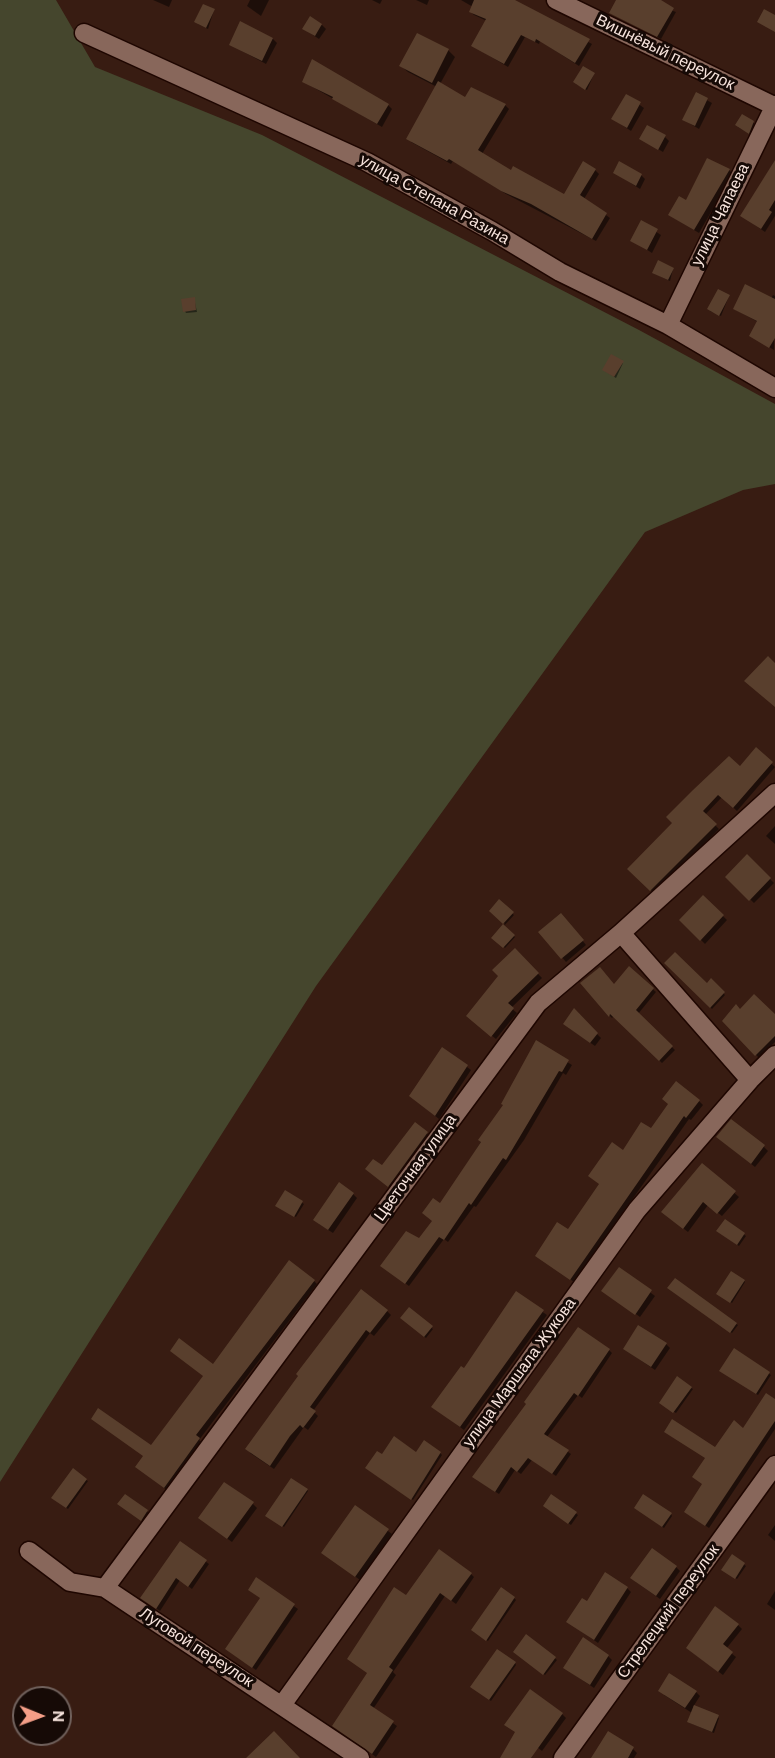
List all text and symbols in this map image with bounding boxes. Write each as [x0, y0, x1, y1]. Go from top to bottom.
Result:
street label: Вишнёвый переулок [593, 11, 737, 95]
street label: улица Степана Разина [356, 151, 512, 249]
street label: улица Чапаева [688, 161, 754, 269]
street label: Цветочная улица [371, 1111, 461, 1225]
street label: улица Маршала Жукова [459, 1295, 581, 1451]
street label: Стрелецкий переулок [614, 1541, 724, 1683]
street label: Луговой переулок [136, 1604, 256, 1692]
north arrow [12, 1686, 72, 1746]
text: N [48, 1710, 69, 1722]

